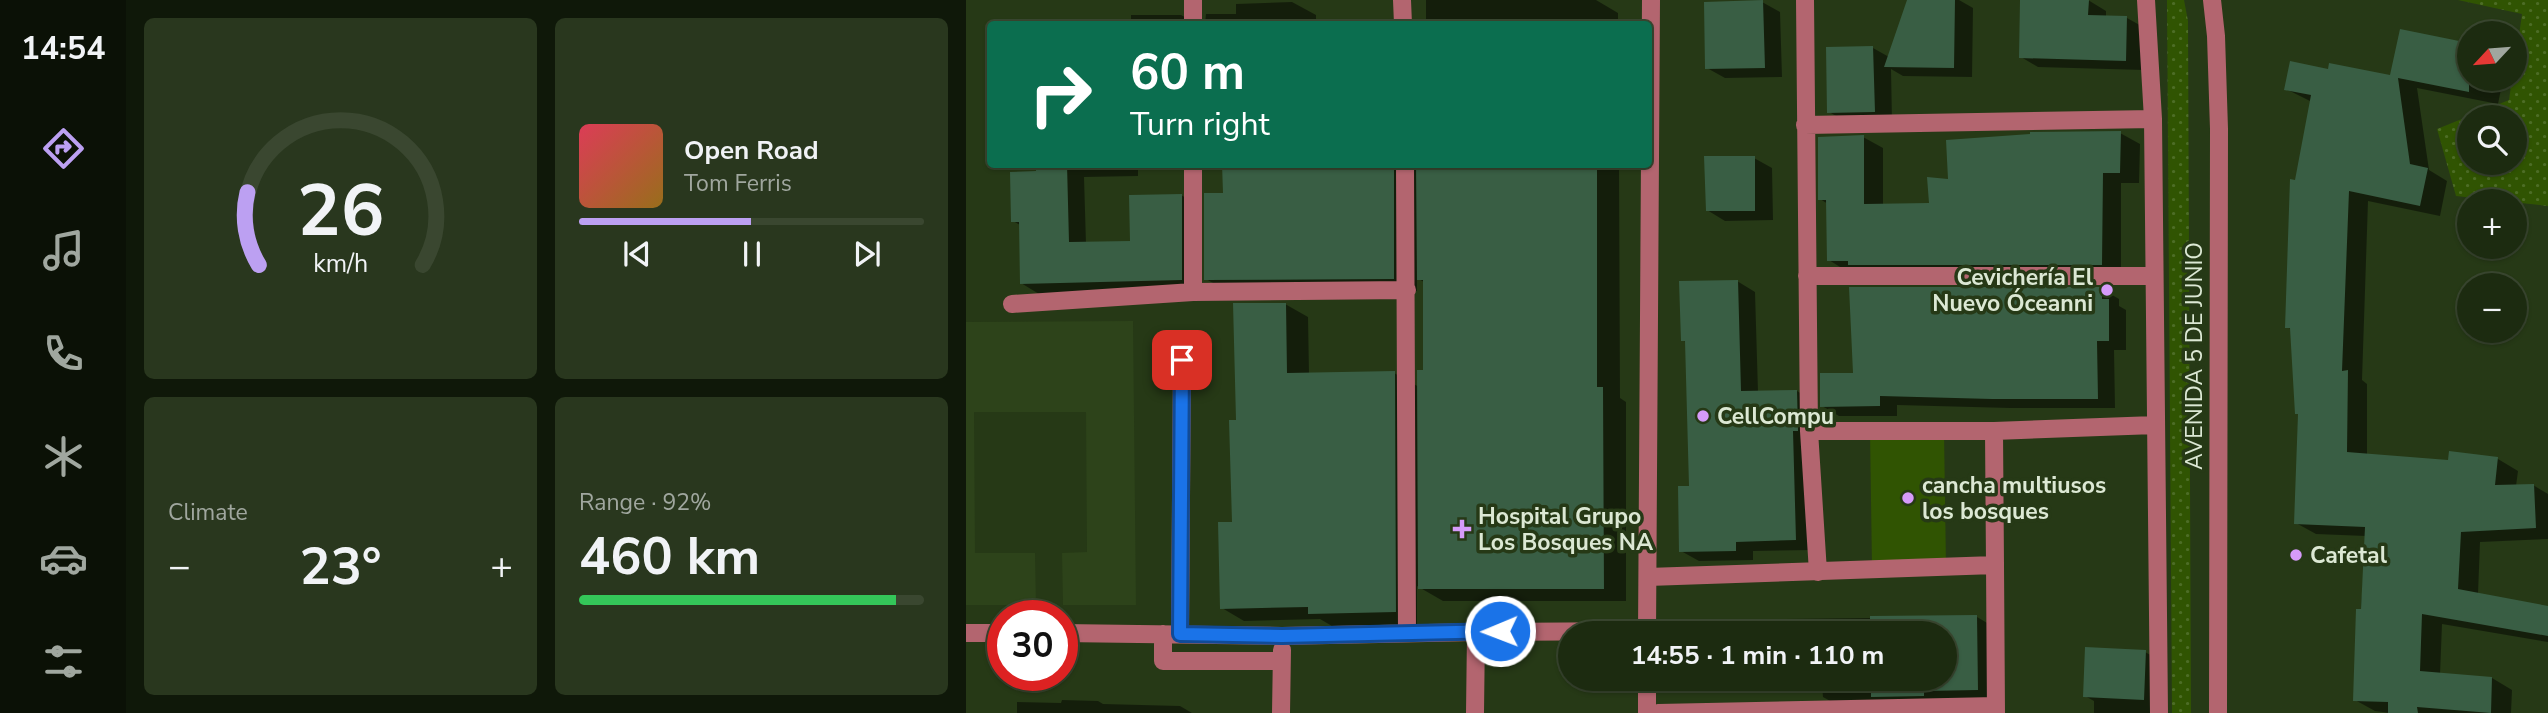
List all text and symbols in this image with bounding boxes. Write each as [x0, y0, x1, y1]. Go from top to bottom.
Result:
north arrow [2457, 21, 2527, 91]
map controls [2457, 21, 2527, 343]
text: 14:54 [21, 27, 105, 70]
text: 60 m [1130, 39, 1245, 106]
icon: right [1015, 49, 1106, 140]
text: Turn right [1130, 103, 1270, 146]
button: search [2457, 105, 2527, 175]
icon: directions [39, 124, 88, 173]
text: Open Road [684, 133, 819, 168]
text: 26 [297, 161, 384, 261]
text: Tom Ferris [684, 168, 792, 199]
button: + [2457, 189, 2527, 259]
icon: music [39, 226, 88, 275]
icon: previous [618, 235, 656, 273]
icon: pause [733, 235, 771, 273]
icon: next [848, 235, 886, 273]
street label: AVENIDA 5 DE JUNIO [2179, 242, 2210, 470]
text: km/h [313, 247, 368, 281]
place label: Cevichería El Nuevo Óceanni [1932, 262, 2094, 319]
button: − [2457, 273, 2527, 343]
marker: Cevichería El Nuevo Óceanni [2099, 282, 2115, 298]
icon: phone [39, 329, 88, 378]
pin [1152, 330, 1212, 390]
icon: arrive [1163, 341, 1201, 379]
place label: CellCompu [1717, 401, 1834, 432]
marker: CellCompu [1695, 408, 1711, 424]
icon: climate [39, 432, 88, 481]
place label: cancha multiusos los bosques [1922, 470, 2106, 527]
text: Range · 92% [579, 487, 711, 518]
marker: cancha multiusos los bosques [1900, 490, 1916, 506]
text: Climate [168, 497, 248, 528]
place label: Hospital Grupo Los Bosques NA [1478, 501, 1654, 558]
marker: Hospital Grupo Los Bosques NA [1452, 519, 1472, 539]
text: 460 km [579, 521, 760, 592]
text: 23° [299, 531, 382, 602]
icon: car [39, 534, 88, 583]
place label: Cafetal [2310, 540, 2388, 571]
text: − [168, 541, 191, 592]
text: + [490, 541, 513, 592]
marker: Cafetal [2288, 547, 2304, 563]
position arrow [1463, 594, 1537, 668]
speed limit sign: 30 [987, 600, 1078, 691]
icon: filters [39, 637, 88, 686]
text: 14:55 · 1 min · 110 m [1631, 638, 1884, 673]

